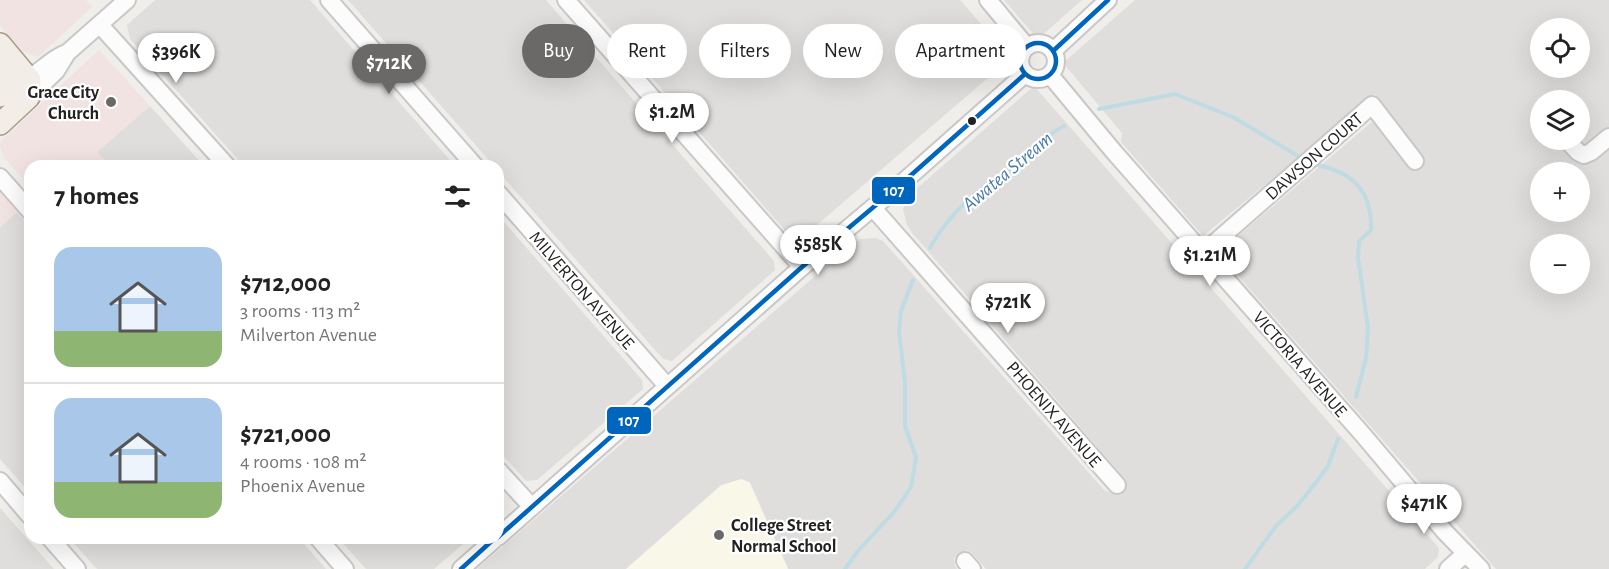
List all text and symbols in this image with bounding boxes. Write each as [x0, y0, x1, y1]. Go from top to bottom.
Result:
map controls [1530, 18, 1590, 294]
button: locate [1530, 18, 1590, 78]
chip: Buy [522, 24, 595, 78]
chip: Rent [607, 24, 687, 78]
chip: Filters [699, 24, 791, 78]
chip: New [803, 24, 883, 78]
chip: Apartment [895, 24, 1026, 78]
pin: $396K [134, 33, 218, 84]
text: $396K [152, 42, 200, 62]
pin: $712K [347, 44, 431, 95]
text: $712K [366, 53, 412, 73]
place label: Grace City Church [28, 84, 100, 123]
button: layers [1530, 90, 1590, 150]
pin: $1.2M [630, 93, 714, 144]
marker: Grace City Church [104, 95, 118, 109]
text: $1.2M [649, 102, 695, 122]
street label: DAWSON COURT [1263, 110, 1367, 204]
unlabelled marker [966, 115, 978, 127]
water label: Awatea Stream [958, 128, 1057, 216]
button: + [1530, 162, 1590, 222]
line badge: 107 [871, 176, 916, 205]
icon: filters [441, 180, 474, 213]
text: 7 homes [54, 183, 139, 209]
text: 107 [883, 183, 905, 199]
pin: $585K [776, 225, 860, 276]
street label: MILVERTON AVENUE [525, 228, 637, 353]
text: $585K [794, 234, 842, 254]
button: − [1530, 234, 1590, 294]
pin: $1.21M [1161, 236, 1259, 287]
text: $1.21M [1183, 245, 1237, 265]
text: $712,000 [240, 270, 331, 296]
icon: home [102, 271, 174, 343]
pin: $721K [966, 283, 1050, 334]
text: $721K [985, 292, 1031, 312]
text: 3 rooms · 113 m² [240, 301, 360, 321]
street label: VICTORIA AVENUE [1249, 309, 1350, 421]
text: Milverton Avenue [240, 325, 377, 345]
street label: PHOENIX AVENUE [1003, 358, 1104, 471]
line badge: 107 [606, 406, 652, 435]
text: 107 [618, 413, 640, 429]
text: $721,000 [240, 421, 331, 447]
icon: home [102, 422, 174, 494]
text: 4 rooms · 108 m² [240, 452, 367, 472]
text: Phoenix Avenue [240, 476, 365, 496]
pin: $471K [1382, 484, 1466, 535]
text: $471K [1401, 493, 1447, 513]
place label: College Street Normal School [731, 517, 836, 556]
marker: College Street Normal School [712, 528, 726, 542]

